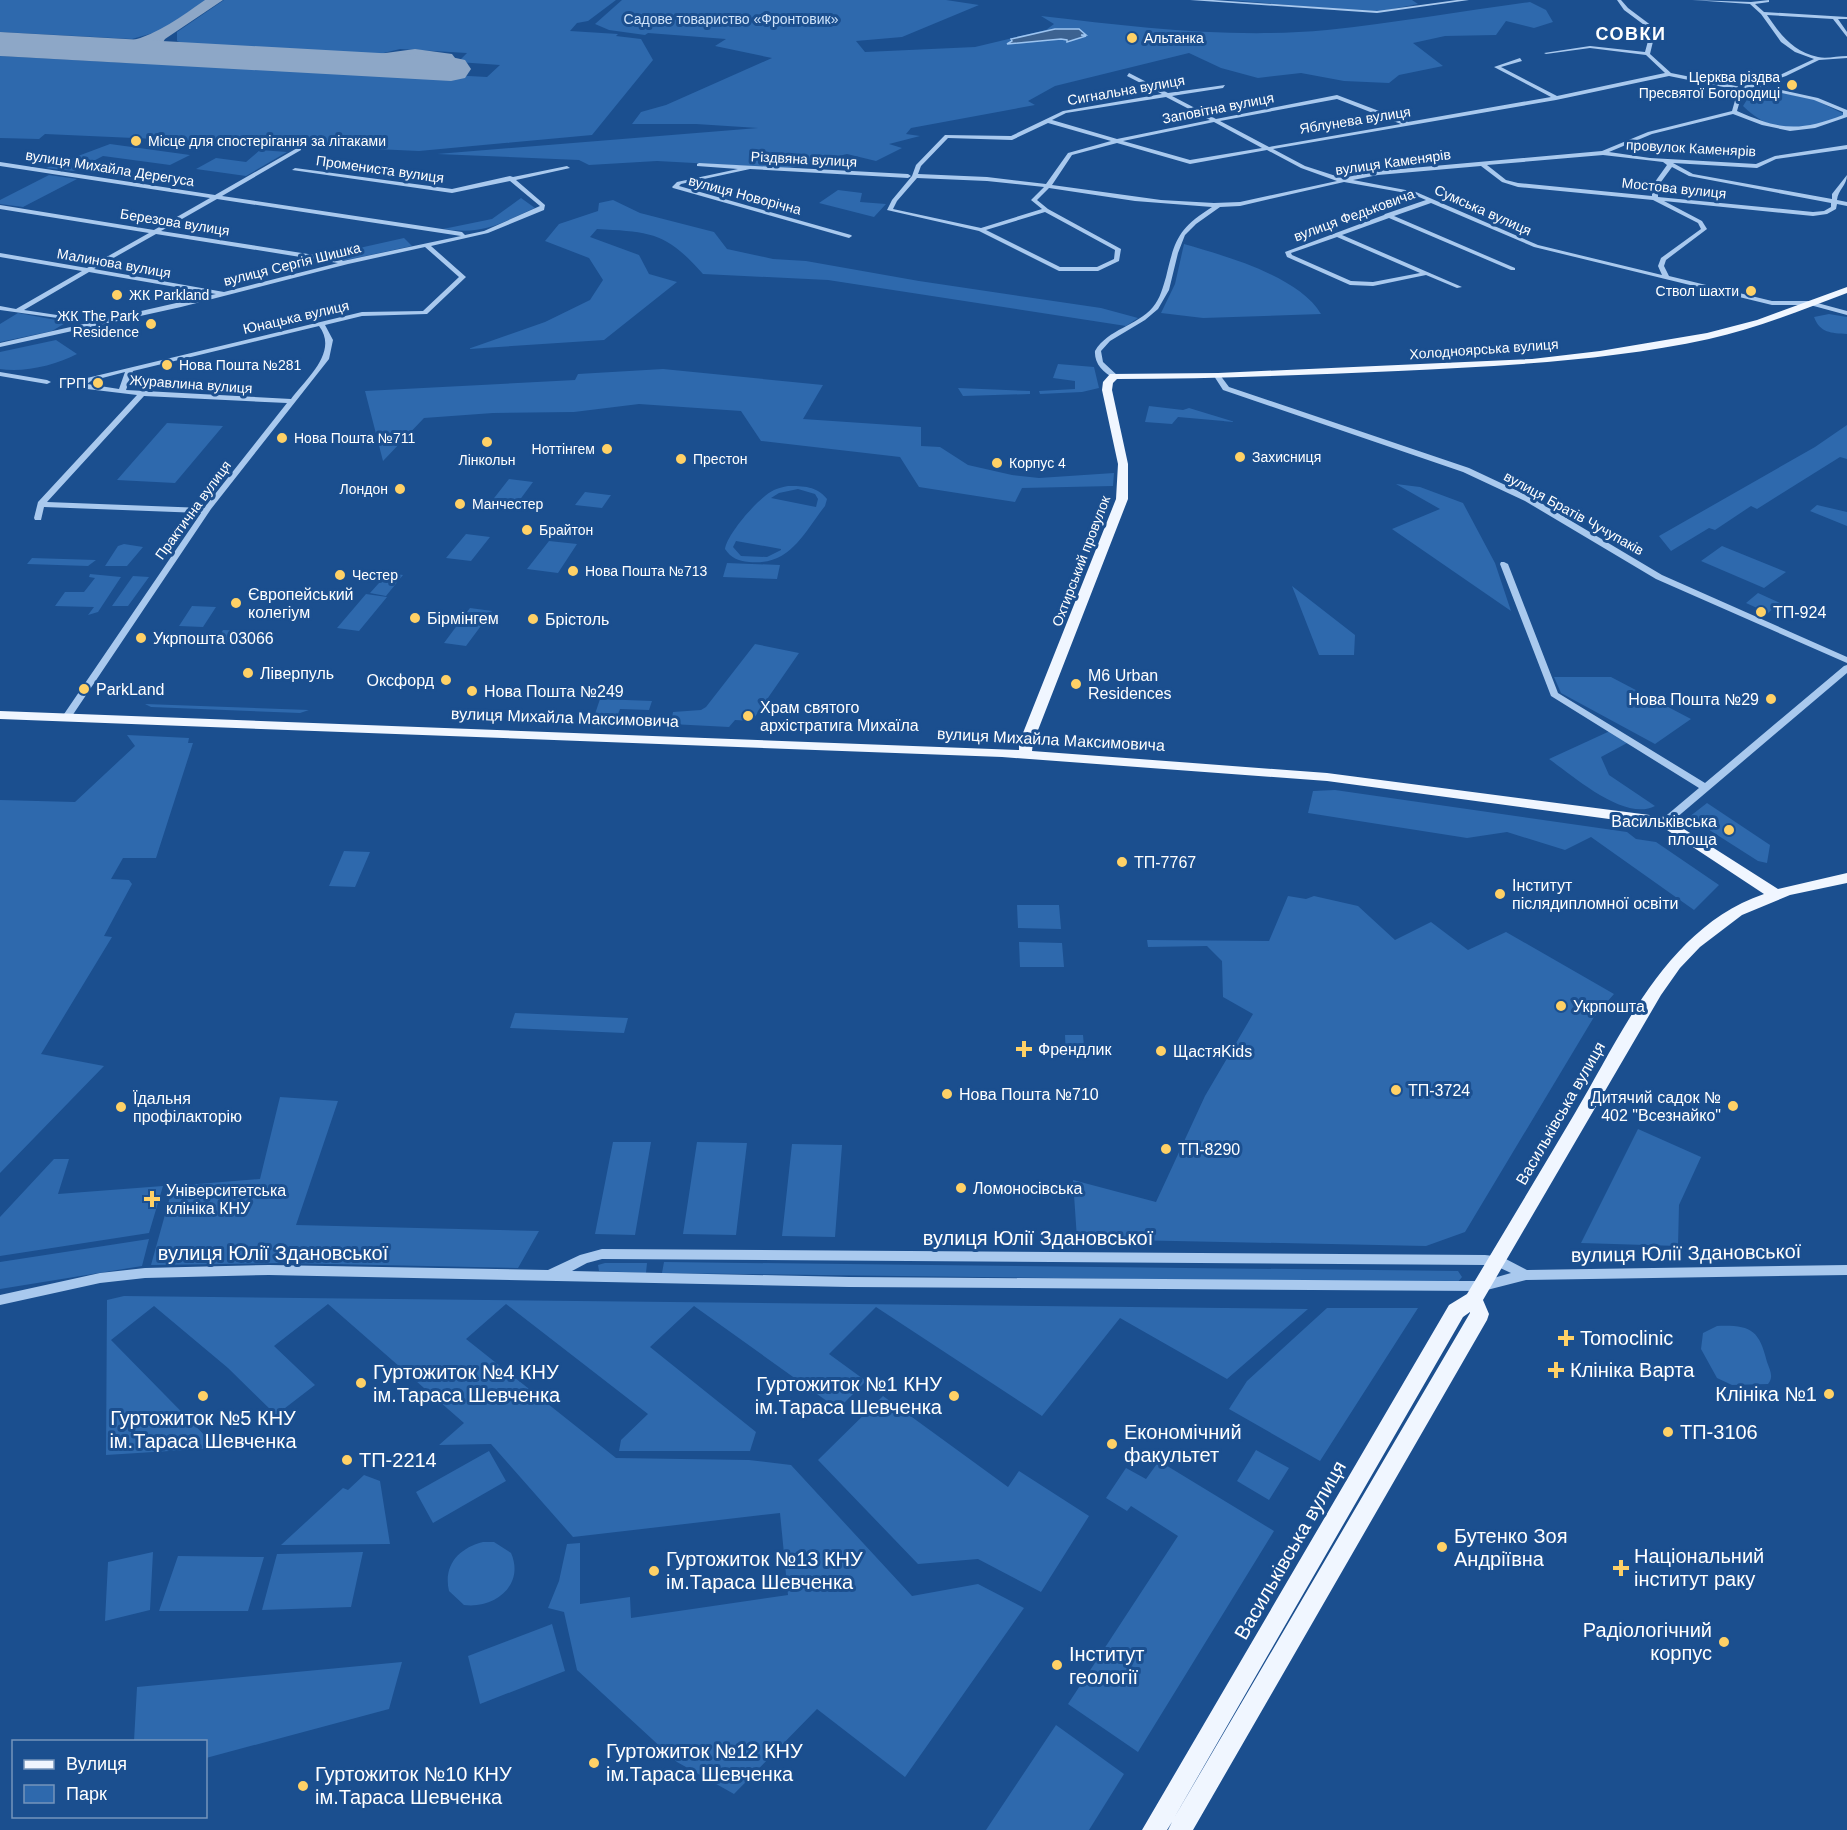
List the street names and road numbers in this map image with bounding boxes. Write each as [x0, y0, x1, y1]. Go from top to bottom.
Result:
street label: Сигнальна вулиця [1066, 72, 1186, 108]
street label: Заповітна вулиця [1161, 89, 1275, 127]
street label: Яблунева вулиця [1298, 103, 1412, 137]
street label: провулок Каменярів [1626, 137, 1756, 159]
street label: вулиця Каменярів [1334, 146, 1452, 178]
street label: вулиця Михайла Дерегуса [24, 147, 196, 189]
street label: Різдвяна вулиця [750, 148, 858, 170]
street label: Промениста вулиця [315, 152, 445, 186]
street label: вулиця Новорічна [687, 172, 803, 218]
street label: Мостова вулиця [1621, 175, 1727, 201]
street label: Сумська вулиця [1432, 181, 1534, 239]
street label: вулиця Федьковича [1291, 186, 1417, 244]
street label: Березова вулиця [119, 205, 231, 239]
street label: вулиця Сергія Шишка [222, 239, 362, 289]
street label: Малинова вулиця [56, 245, 172, 281]
street label: Юнацька вулиця [241, 297, 351, 337]
street label: Холодноярська вулиця [1409, 336, 1559, 362]
street label: Журавлина вулиця [129, 372, 253, 396]
street label: Практична вулиця [152, 457, 234, 563]
street label: вулиця Братів Чучупаків [1501, 468, 1647, 558]
street label: Охтирський провулок [1049, 493, 1114, 629]
street label: вулиця Михайла Максимовича [451, 705, 679, 730]
street label: вулиця Михайла Максимовича [937, 725, 1165, 754]
street label: Васильківська вулиця [1513, 1039, 1608, 1188]
street label: вулиця Юлії Здановської [923, 1227, 1154, 1249]
street label: вулиця Юлії Здановської [1571, 1240, 1802, 1266]
street label: вулиця Юлії Здановської [158, 1242, 389, 1264]
street label: Васильківська вулиця [1230, 1457, 1350, 1643]

